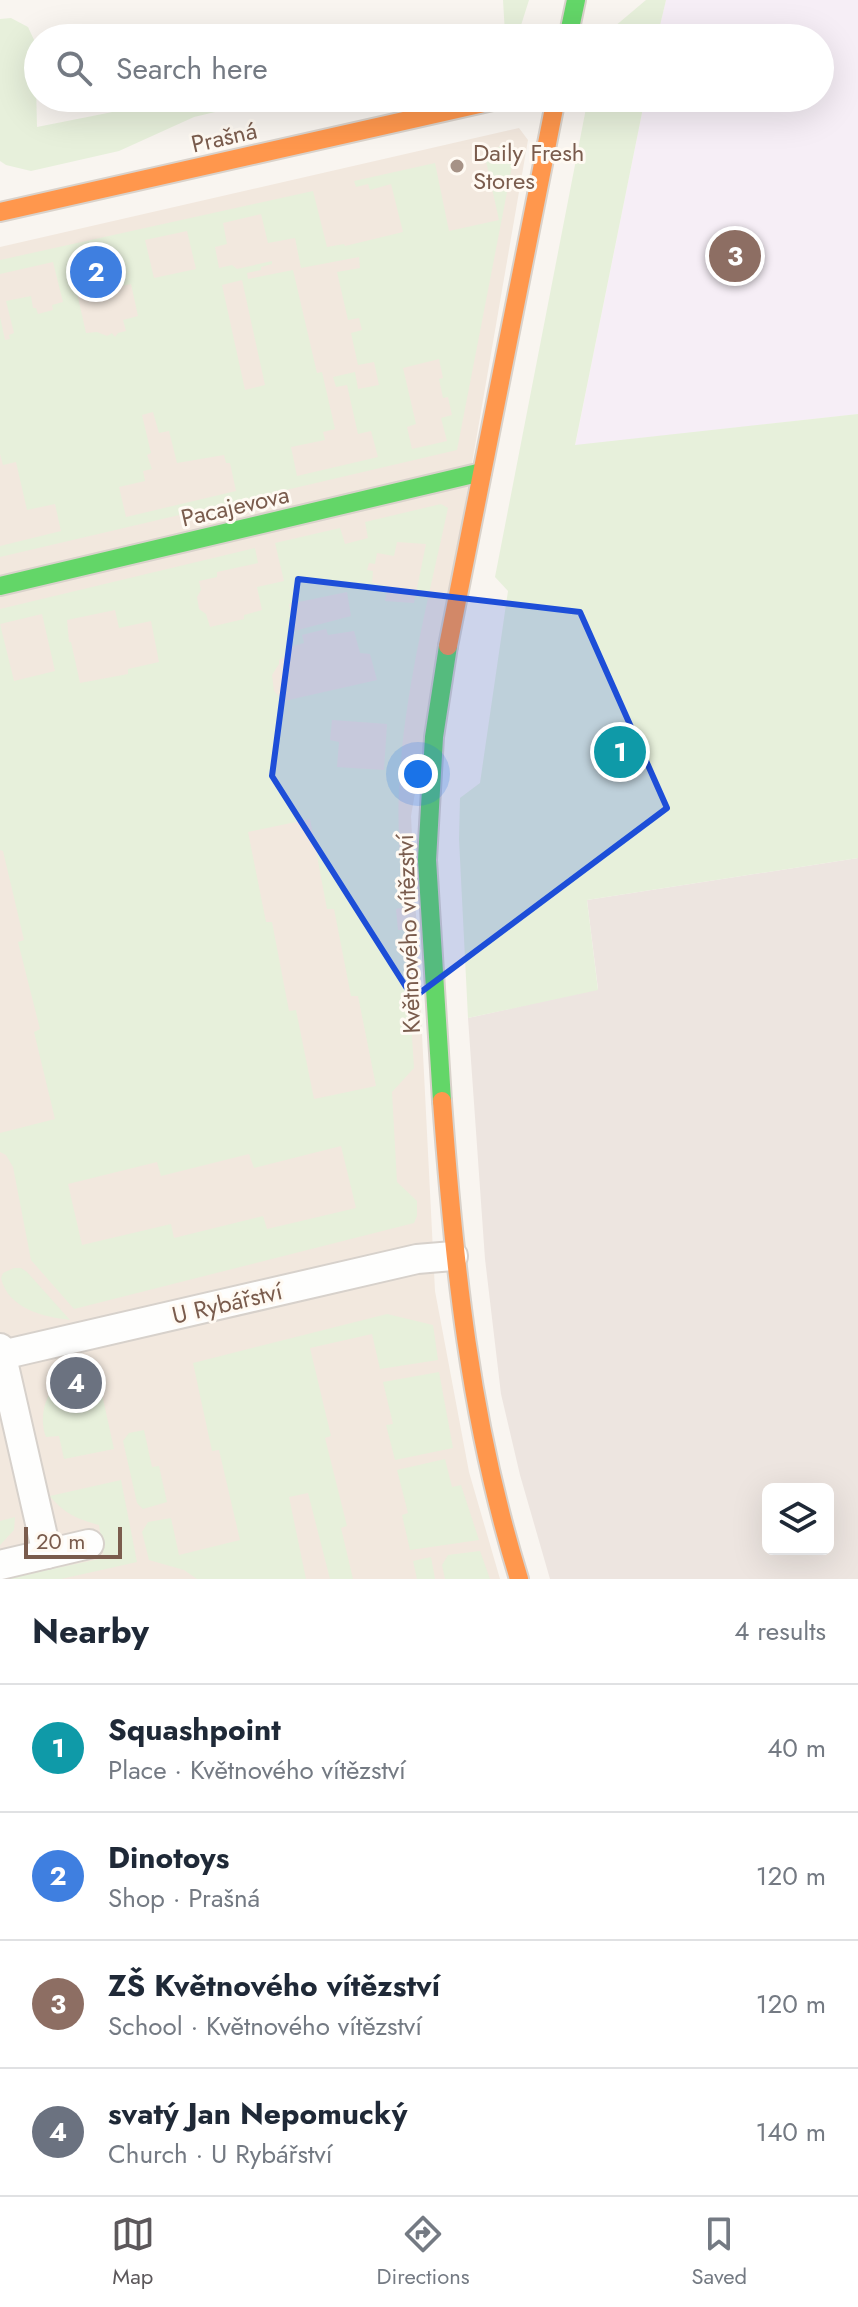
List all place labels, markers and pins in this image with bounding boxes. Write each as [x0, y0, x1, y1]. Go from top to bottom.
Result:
place label: Daily Fresh Stores [473, 135, 584, 198]
marker: Daily Fresh Stores [448, 157, 466, 175]
pin: 3 [709, 226, 761, 286]
pin: 2 [70, 242, 122, 302]
pin: 1 [594, 722, 646, 782]
pin: 4 [50, 1353, 102, 1413]

